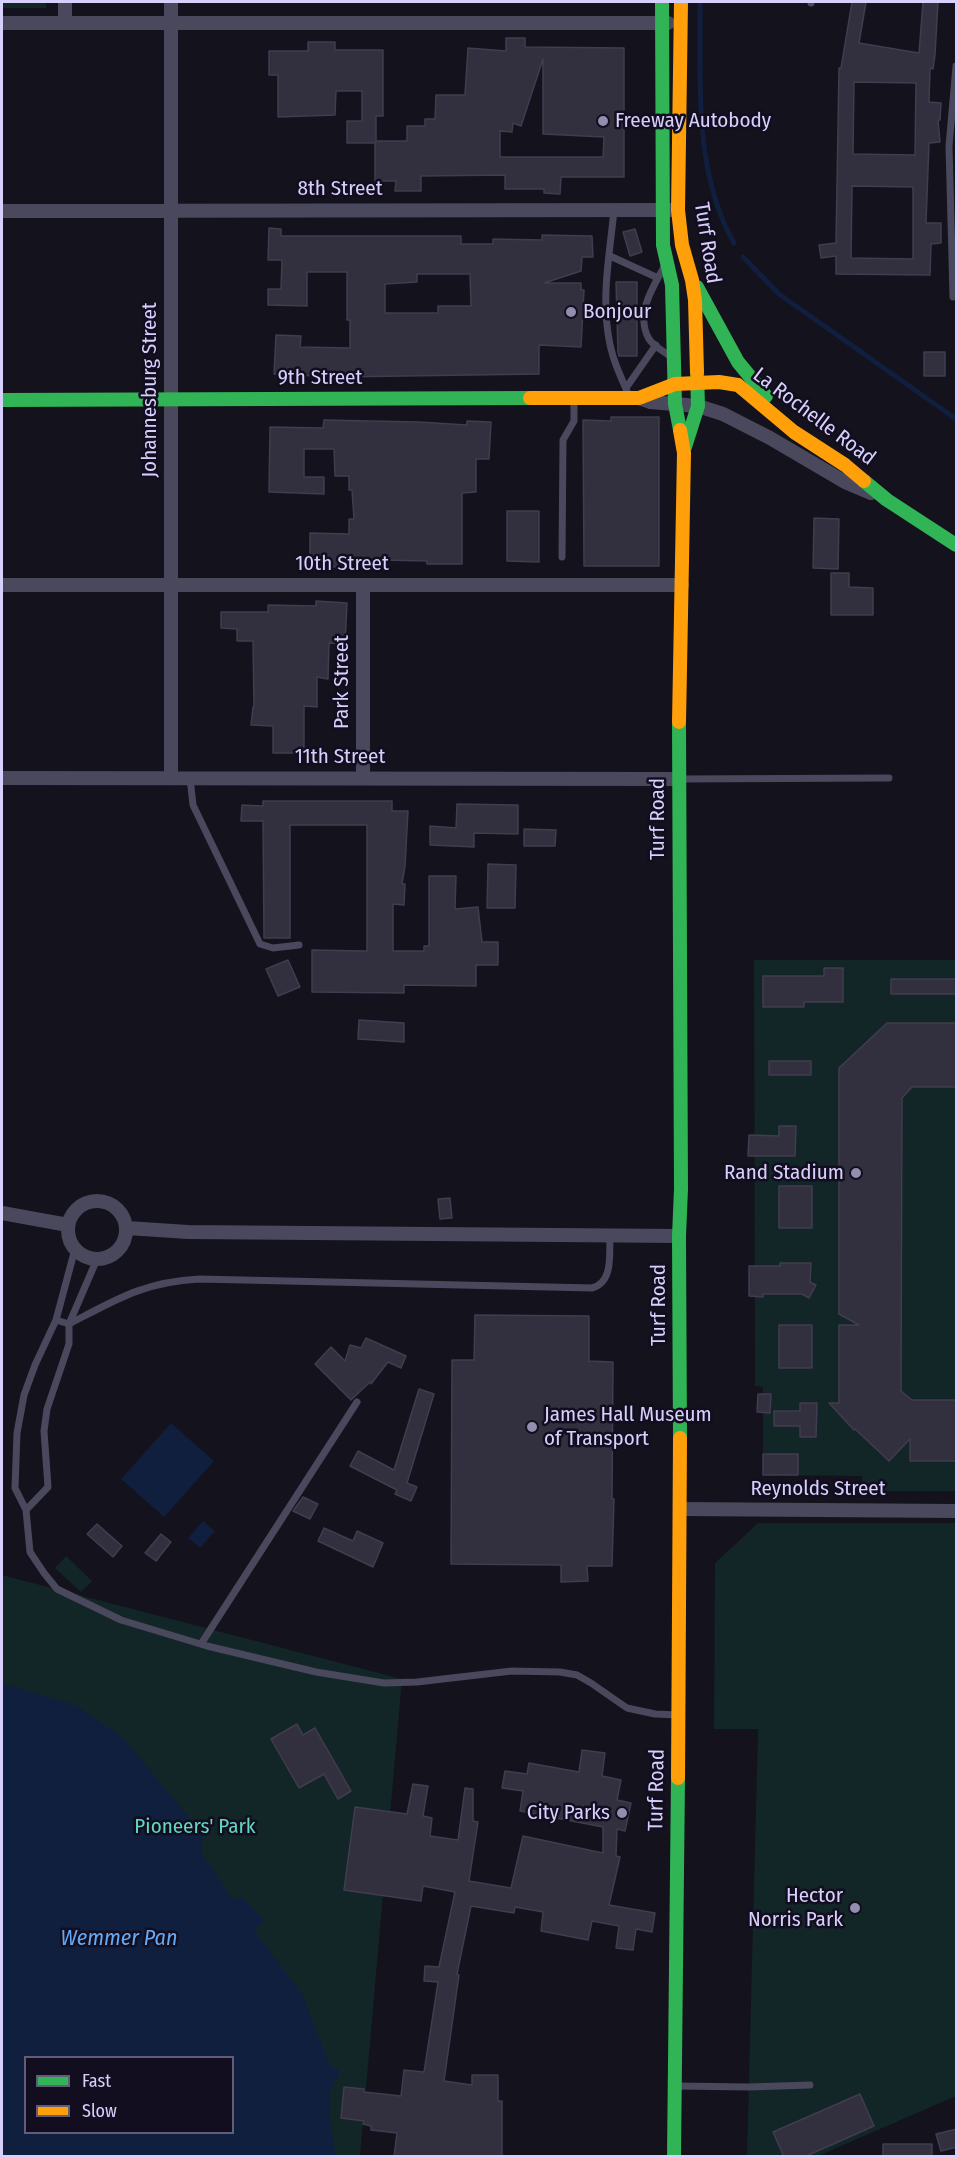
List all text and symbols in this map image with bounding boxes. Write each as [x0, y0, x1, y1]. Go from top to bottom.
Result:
place label: Freeway Autobody [615, 108, 771, 134]
marker: Freeway Autobody [596, 114, 610, 128]
street label: 8th Street [297, 176, 383, 202]
street label: Turf Road [688, 200, 726, 286]
place label: Bonjour [583, 299, 651, 325]
street label: Johannesburg Street [137, 302, 163, 478]
marker: Bonjour [564, 305, 578, 319]
street label: La Rochelle Road [748, 363, 880, 471]
street label: 9th Street [278, 365, 362, 391]
street label: 10th Street [295, 551, 389, 577]
street label: Park Street [329, 635, 355, 729]
street label: 11th Street [295, 744, 385, 770]
street label: Turf Road [645, 778, 671, 860]
place label: Rand Stadium [724, 1160, 844, 1186]
marker: Rand Stadium [849, 1166, 863, 1180]
street label: Turf Road [646, 1264, 672, 1346]
place label: James Hall Museum of Transport [544, 1402, 712, 1452]
marker: James Hall Museum of Transport [525, 1420, 539, 1434]
street label: Reynolds Street [750, 1476, 886, 1502]
street label: Turf Road [644, 1749, 670, 1831]
place label: City Parks [527, 1800, 610, 1826]
marker: City Parks [615, 1806, 629, 1820]
park label: Pioneers' Park [134, 1814, 256, 1840]
place label: Hector Norris Park [748, 1883, 843, 1933]
marker: Hector Norris Park [848, 1901, 862, 1915]
water label: Wemmer Pan [61, 1926, 177, 1952]
legend [24, 2056, 234, 2134]
text: Fast [82, 2070, 111, 2092]
text: Slow [82, 2100, 117, 2122]

